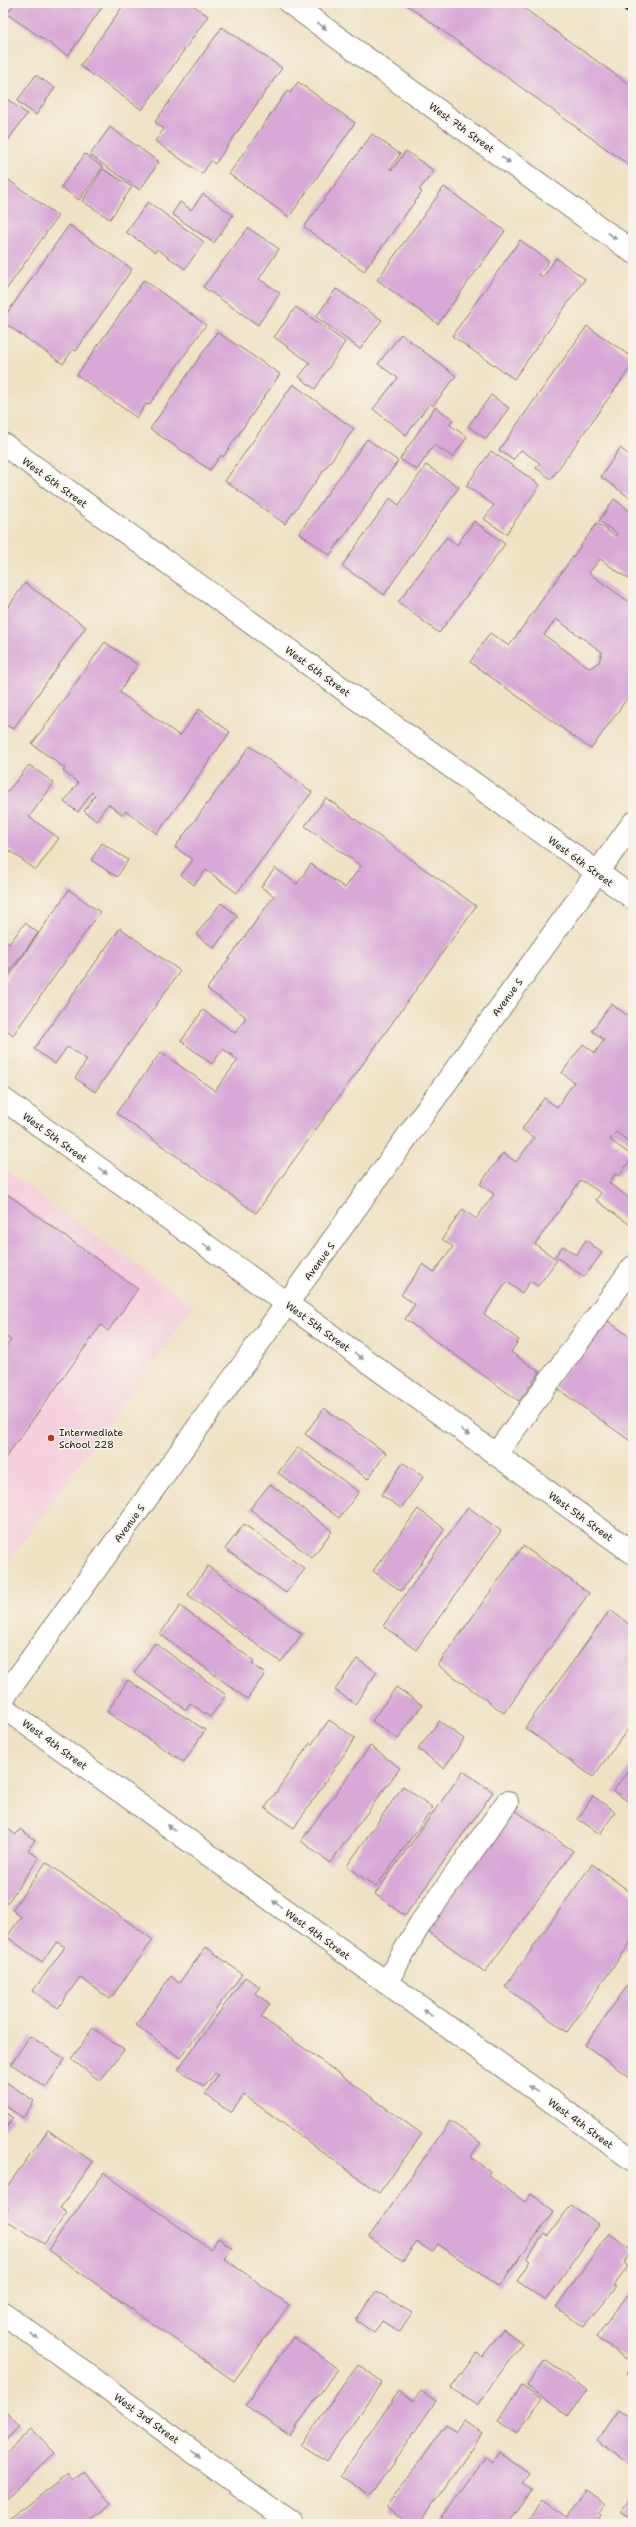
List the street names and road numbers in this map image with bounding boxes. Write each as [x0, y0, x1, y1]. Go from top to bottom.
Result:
street label: West 7th Street [427, 99, 497, 155]
street label: West 6th Street [20, 454, 90, 510]
street label: West 6th Street [283, 643, 353, 699]
street label: West 6th Street [546, 833, 616, 889]
street label: Avenue S [489, 975, 526, 1019]
street label: West 5th Street [20, 1110, 90, 1165]
street label: Avenue S [301, 1239, 338, 1283]
street label: West 5th Street [283, 1299, 353, 1354]
street label: West 5th Street [546, 1489, 616, 1544]
street label: Avenue S [111, 1501, 148, 1545]
street label: West 4th Street [20, 1716, 90, 1772]
street label: West 4th Street [283, 1906, 353, 1962]
street label: West 4th Street [546, 2095, 616, 2151]
street label: West 3rd Street [112, 2390, 182, 2446]

